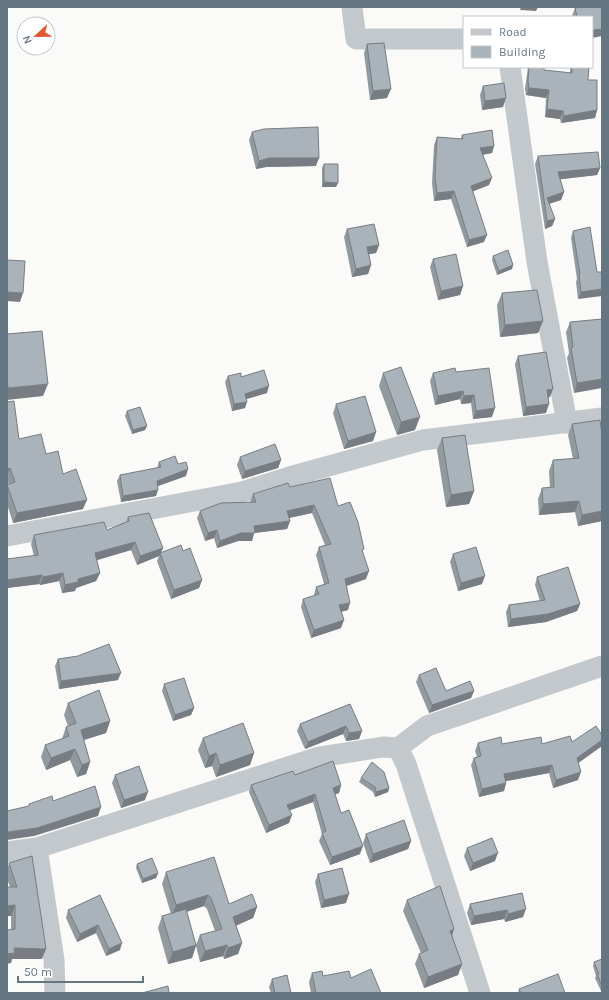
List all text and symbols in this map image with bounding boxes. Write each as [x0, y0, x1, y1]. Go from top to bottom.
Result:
north arrow [16, 16, 56, 56]
legend [463, 16, 593, 68]
text: Road [499, 25, 527, 39]
text: N [20, 33, 35, 46]
text: Building [499, 45, 546, 59]
scale bar [18, 958, 143, 984]
text: 50 m [24, 965, 52, 979]

